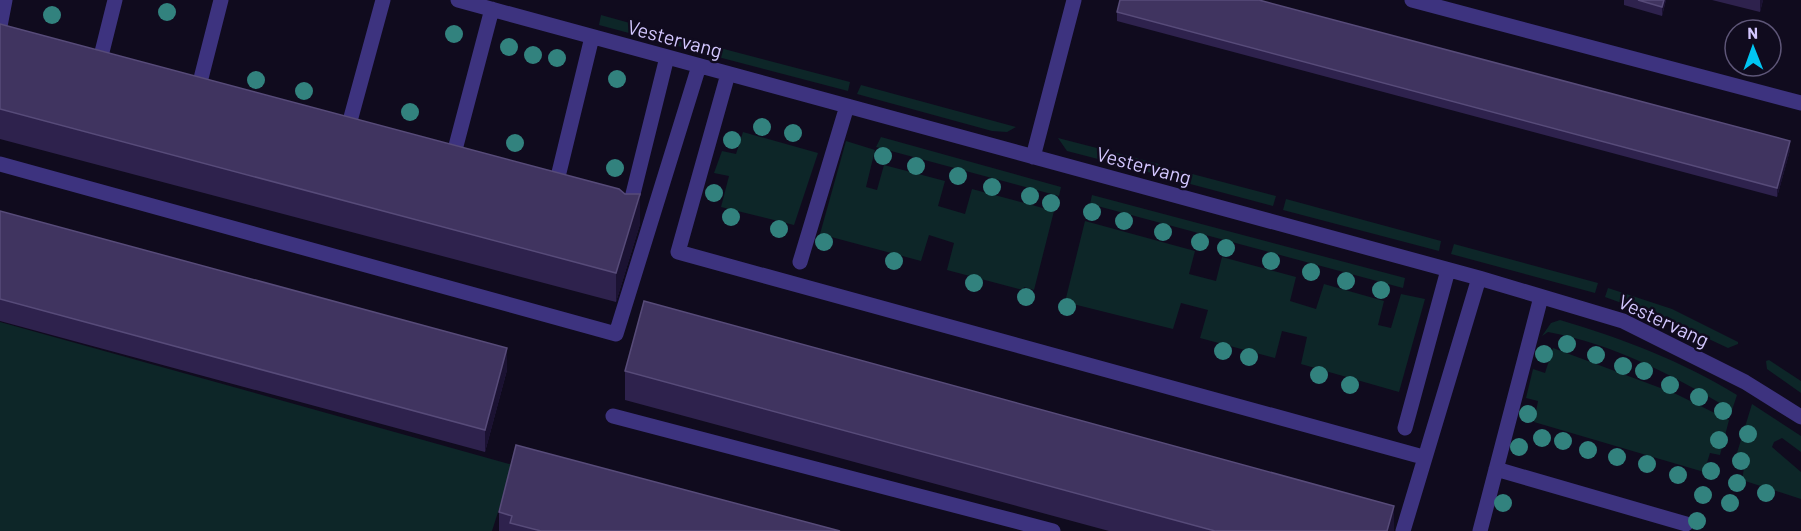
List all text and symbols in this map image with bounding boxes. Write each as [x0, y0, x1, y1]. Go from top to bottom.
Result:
street label: Vestervang [625, 14, 725, 62]
north arrow [1723, 18, 1783, 78]
text: N [1747, 23, 1758, 42]
street label: Vestervang [1094, 141, 1194, 189]
street label: Vestervang [1615, 289, 1713, 351]

